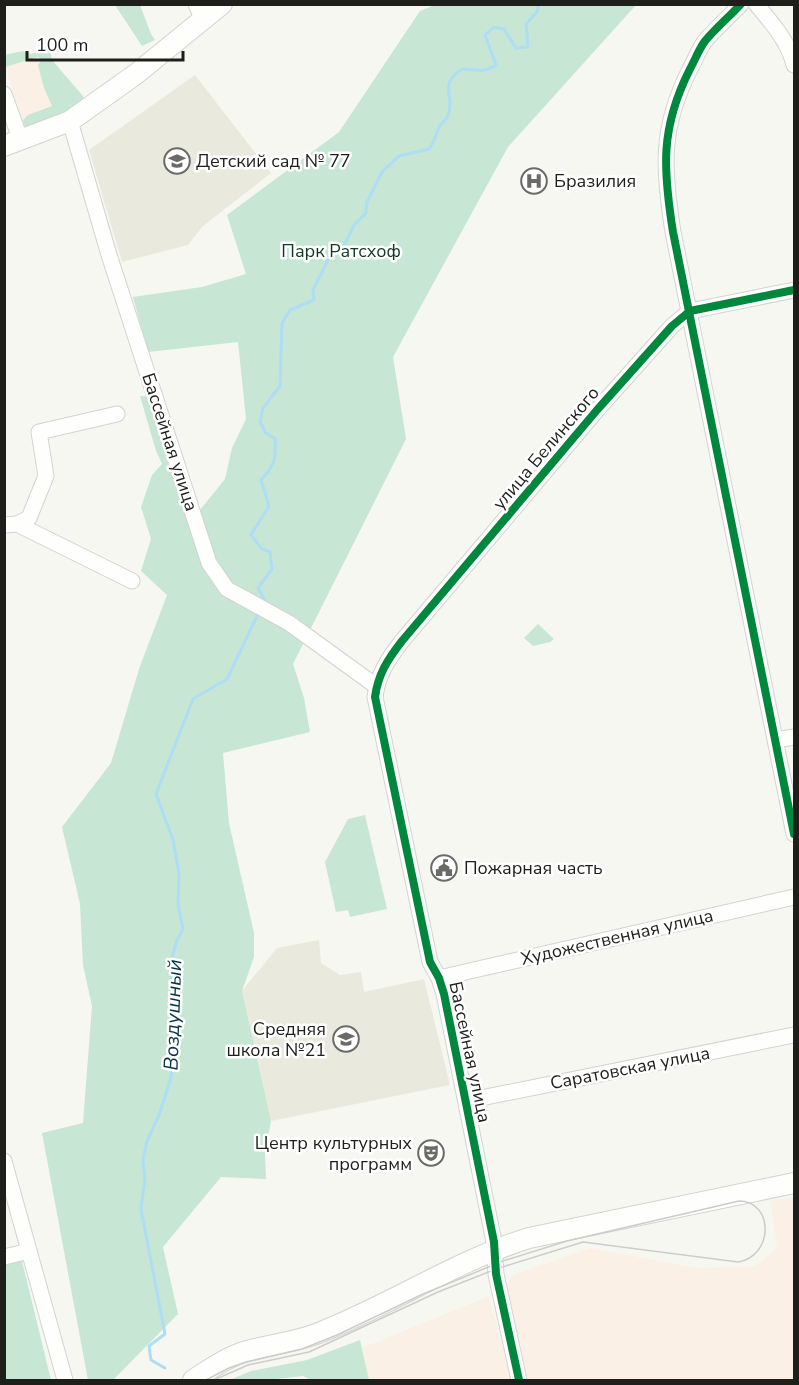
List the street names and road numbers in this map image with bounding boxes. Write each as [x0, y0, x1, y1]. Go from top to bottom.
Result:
street label: Бассейная улица [136, 370, 204, 514]
street label: улица Белинского [487, 381, 605, 515]
street label: Художественная улица [518, 903, 716, 971]
street label: Бассейная улица [443, 979, 497, 1125]
street label: Саратовская улица [548, 1041, 712, 1095]

